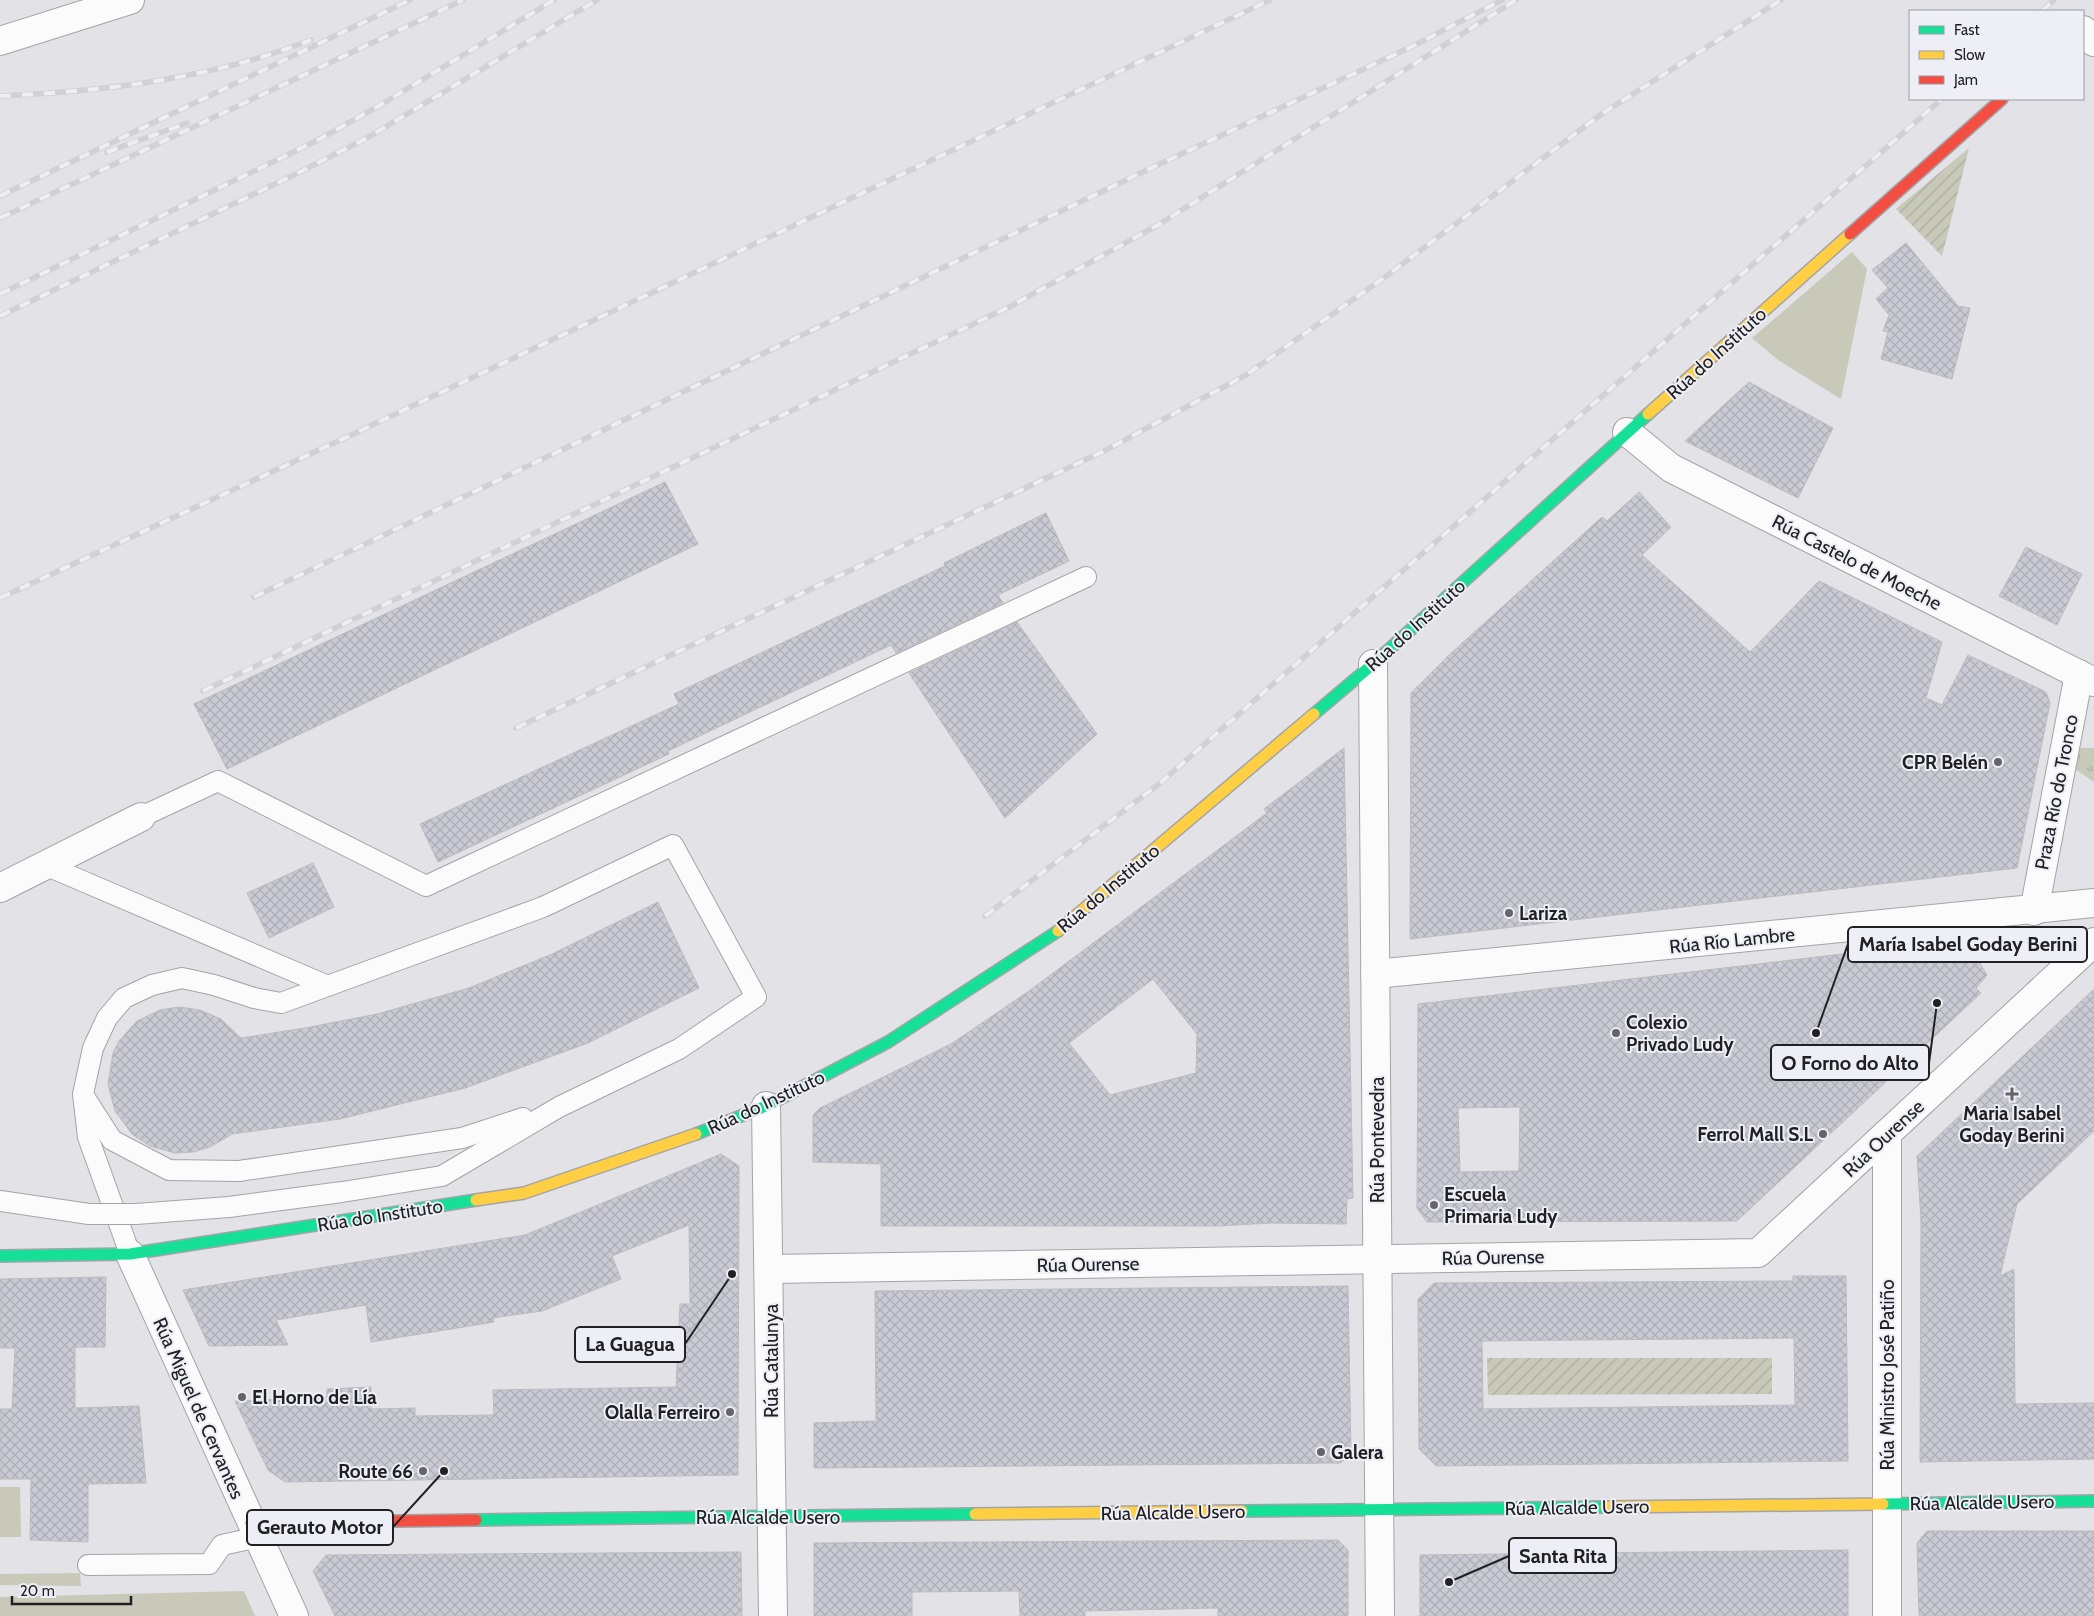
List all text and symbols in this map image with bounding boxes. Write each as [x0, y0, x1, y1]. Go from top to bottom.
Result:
legend [1909, 10, 2084, 100]
text: Fast [1954, 21, 1979, 39]
text: Slow [1954, 46, 1985, 64]
text: Jam [1953, 71, 1978, 89]
street label: Rúa do Instituto [1662, 302, 1771, 404]
street label: Rúa Castelo de Moeche [1768, 510, 1946, 615]
street label: Rúa do Instituto [1361, 574, 1470, 676]
street label: Praza Río do Tronco [2030, 713, 2083, 872]
place label: CPR Belén [1902, 751, 1988, 774]
marker: CPR Belén [1992, 756, 2004, 768]
street label: Rúa do Instituto [1052, 839, 1164, 938]
place label: Lariza [1519, 902, 1568, 925]
marker: Lariza [1503, 907, 1515, 919]
street label: Rúa Río Lambre [1668, 922, 1796, 959]
callout: María Isabel Goday Berini [1848, 927, 2087, 962]
text: María Isabel Goday Berini [1859, 932, 2077, 956]
place label: Colexio Privado Ludy [1626, 1011, 1734, 1056]
marker: Colexio Privado Ludy [1610, 1027, 1622, 1039]
callout: O Forno do Alto [1771, 1045, 1929, 1080]
text: O Forno do Alto [1781, 1051, 1919, 1075]
street label: Rúa do Instituto [704, 1065, 828, 1140]
street label: Rúa Pontevedra [1366, 1077, 1389, 1203]
marker: Maria Isabel Goday Berini [2006, 1088, 2018, 1100]
street label: Rúa Ourense [1838, 1095, 1929, 1182]
place label: Maria Isabel Goday Berini [1959, 1102, 2065, 1147]
place label: Ferrol Mall S.L [1697, 1123, 1813, 1146]
marker: Ferrol Mall S.L [1817, 1128, 1829, 1140]
place label: Escuela Primaria Ludy [1444, 1183, 1558, 1228]
street label: Rúa do Instituto [316, 1194, 444, 1237]
marker: Escuela Primaria Ludy [1428, 1199, 1440, 1211]
street label: Rúa Ourense [1441, 1245, 1545, 1270]
street label: Rúa Ourense [1036, 1252, 1140, 1277]
street label: Rúa Ministro José Patiño [1876, 1279, 1899, 1471]
street label: Rúa Catalunya [760, 1304, 783, 1418]
street label: Rúa Miguel de Cervantes [148, 1314, 249, 1503]
callout: La Guagua [575, 1327, 685, 1362]
text: La Guagua [585, 1332, 675, 1356]
place label: El Horno de Lía [252, 1386, 377, 1409]
marker: El Horno de Lía [236, 1391, 248, 1403]
place label: Olalla Ferreiro [605, 1401, 720, 1424]
marker: Olalla Ferreiro [724, 1406, 736, 1418]
place label: Galera [1331, 1441, 1384, 1464]
marker: Galera [1315, 1446, 1327, 1458]
place label: Route 66 [338, 1460, 413, 1483]
marker: Route 66 [417, 1465, 429, 1477]
street label: Rúa Alcalde Usero [1910, 1490, 2054, 1515]
street label: Rúa Alcalde Usero [1505, 1495, 1649, 1520]
street label: Rúa Alcalde Usero [1101, 1500, 1245, 1525]
street label: Rúa Alcalde Usero [696, 1506, 840, 1529]
callout: Gerauto Motor [247, 1510, 393, 1545]
text: Gerauto Motor [257, 1515, 384, 1539]
callout: Santa Rita [1509, 1538, 1616, 1573]
text: Santa Rita [1519, 1544, 1607, 1568]
scale bar [12, 1574, 131, 1606]
text: 20 m [20, 1582, 55, 1600]

